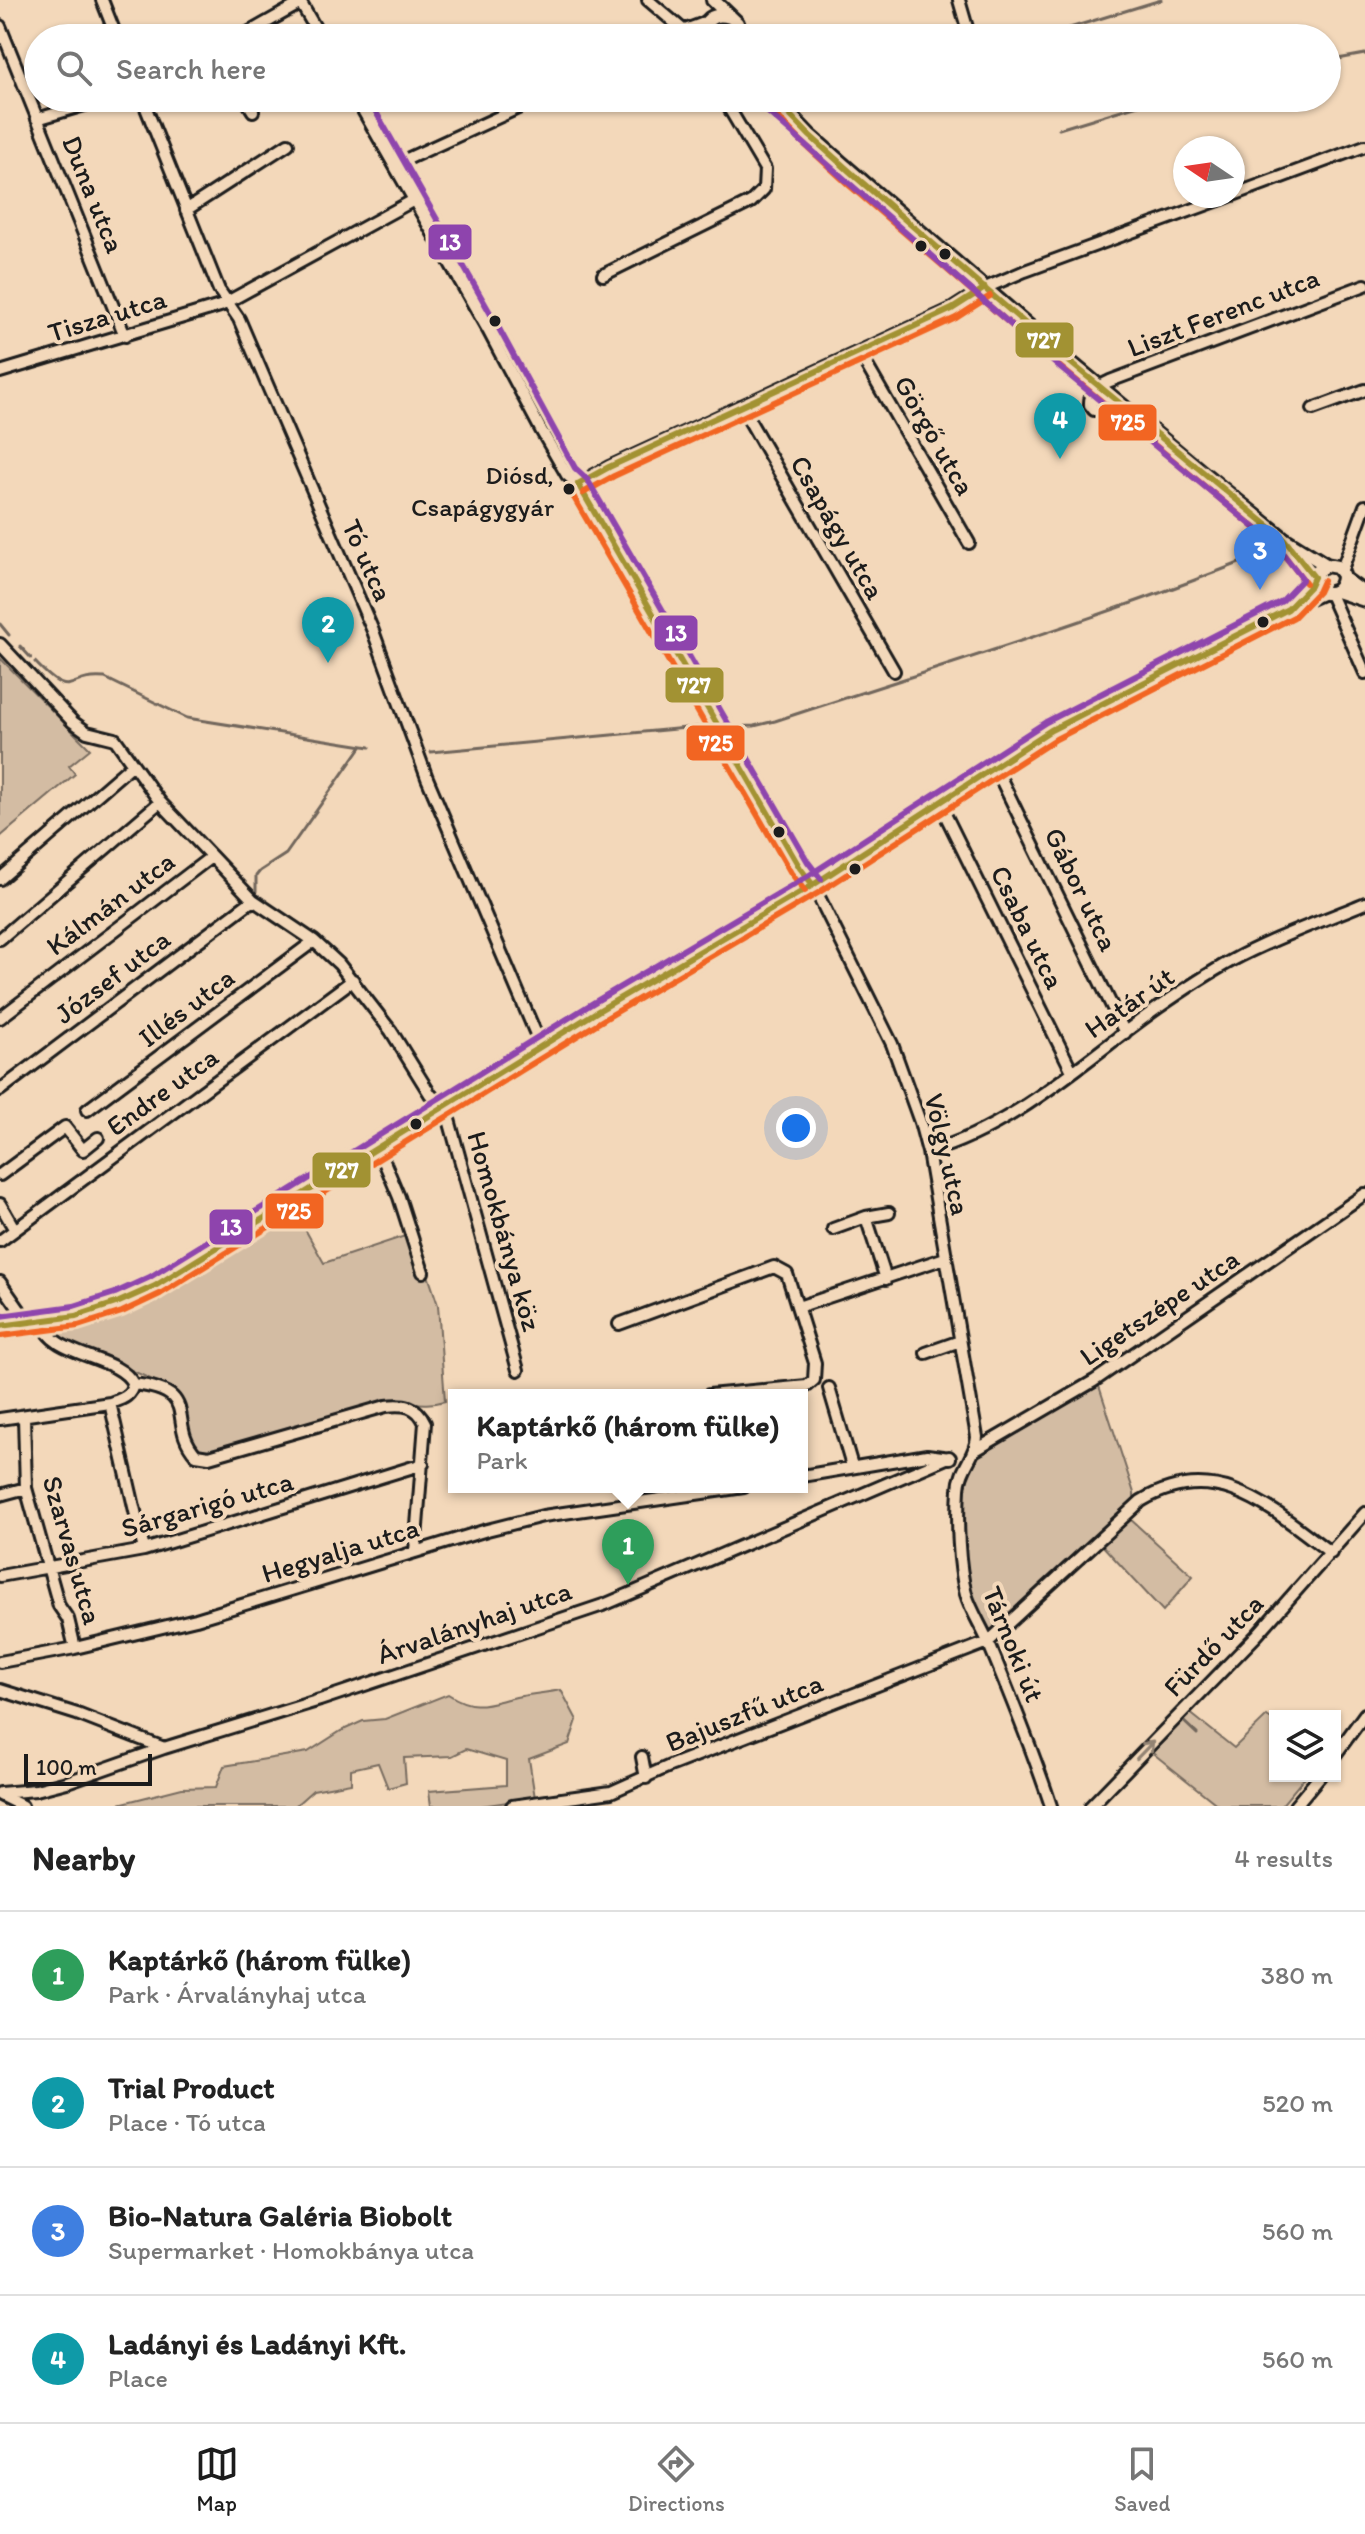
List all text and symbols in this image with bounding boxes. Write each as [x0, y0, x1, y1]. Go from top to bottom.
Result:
search box [24, 24, 1341, 112]
icon: search [52, 46, 96, 90]
text: Search here [116, 50, 266, 87]
street label: Duna utca [55, 130, 133, 258]
north arrow [1173, 136, 1245, 208]
line badge: 13 [427, 223, 473, 261]
text: 13 [439, 229, 461, 256]
unlabelled marker [913, 238, 929, 254]
unlabelled marker [937, 246, 953, 262]
street label: Liszt Ferenc utca [1122, 260, 1324, 364]
street label: Tisza utca [44, 281, 171, 349]
unlabelled marker [487, 313, 503, 329]
line badge: 727 [1014, 321, 1075, 359]
text: 727 [1026, 327, 1061, 354]
street label: Görgő utca [887, 369, 983, 501]
pin: 4 [1034, 393, 1086, 459]
line badge: 725 [1097, 403, 1158, 442]
text: 725 [1110, 409, 1145, 436]
street label: Csapágy utca [783, 449, 893, 605]
place label: Diósd, Csapágygyár [411, 459, 555, 523]
marker: Diósd, Csapágygyár [561, 481, 577, 497]
street label: Tó utca [335, 514, 401, 606]
pin: 3 [1234, 524, 1286, 590]
pin: 2 [302, 597, 354, 663]
line badge: 13 [653, 614, 699, 652]
unlabelled marker [1255, 614, 1271, 630]
text: 13 [665, 620, 687, 647]
line badge: 727 [664, 666, 725, 704]
text: 727 [676, 672, 711, 699]
line badge: 725 [685, 724, 746, 762]
text: 725 [698, 730, 733, 757]
street label: Gábor utca [1038, 822, 1127, 957]
unlabelled marker [771, 824, 787, 840]
street label: Kálmán utca [39, 843, 181, 962]
street label: Csaba utca [983, 860, 1073, 995]
unlabelled marker [847, 861, 863, 877]
street label: József utca [47, 921, 177, 1031]
street label: Határ út [1078, 959, 1180, 1045]
street label: Illés utca [131, 960, 241, 1054]
street label: Endre utca [99, 1039, 225, 1143]
street label: Völgy utca [917, 1090, 979, 1218]
your location [776, 1108, 816, 1148]
unlabelled marker [408, 1116, 424, 1132]
street label: Homokbánya köz [460, 1127, 550, 1335]
line badge: 727 [311, 1151, 372, 1189]
text: 727 [324, 1157, 359, 1184]
line badge: 725 [264, 1192, 325, 1230]
text: 725 [276, 1198, 311, 1225]
line badge: 13 [208, 1208, 254, 1246]
text: 13 [220, 1214, 242, 1241]
street label: Ligetszépe utca [1073, 1241, 1245, 1373]
popup [448, 1389, 808, 1493]
text: Kaptárkő (három fülke) [477, 1407, 779, 1444]
text: Park [477, 1444, 528, 1476]
street label: Sárgarigó utca [117, 1463, 297, 1545]
street label: Szarvas utca [36, 1472, 111, 1629]
street label: Hegyalja utca [257, 1510, 423, 1590]
pin: 1 [602, 1519, 654, 1585]
street label: Árvalányhaj utca [372, 1573, 576, 1671]
street label: Tárnoki út [975, 1581, 1053, 1707]
street label: Fürdő utca [1156, 1586, 1270, 1703]
street label: Bajuszfű utca [660, 1665, 828, 1759]
map controls [1269, 1710, 1341, 1782]
button: layers [1269, 1710, 1341, 1782]
one-way arrow [1136, 1740, 1155, 1760]
scale bar [24, 1750, 152, 1786]
text: 100 m [36, 1754, 97, 1781]
text: Nearby [32, 1838, 135, 1879]
text: 4 results [1234, 1842, 1333, 1874]
text: Kaptárkő (három fülke) [108, 1941, 411, 1978]
text: 1 [52, 1959, 64, 1991]
text: 380 m [1261, 1959, 1333, 1991]
text: Park · Árvalányhaj utca [108, 1978, 366, 2010]
text: Trial Product [108, 2069, 275, 2106]
text: 2 [51, 2087, 65, 2119]
text: 520 m [1262, 2087, 1333, 2119]
text: Place · Tó utca [108, 2106, 266, 2138]
text: Bio-Natura Galéria Biobolt [108, 2197, 452, 2234]
text: 3 [51, 2215, 65, 2247]
text: 560 m [1262, 2215, 1333, 2247]
text: Supermarket · Homokbánya utca [108, 2234, 474, 2266]
text: Ladányi és Ladányi Kft. [108, 2325, 407, 2362]
text: 4 [50, 2343, 66, 2375]
text: 560 m [1262, 2343, 1333, 2375]
text: Place [108, 2362, 168, 2394]
tab: Map [195, 2442, 239, 2517]
tab: Directions [628, 2442, 725, 2517]
tab: Saved [1114, 2442, 1170, 2517]

